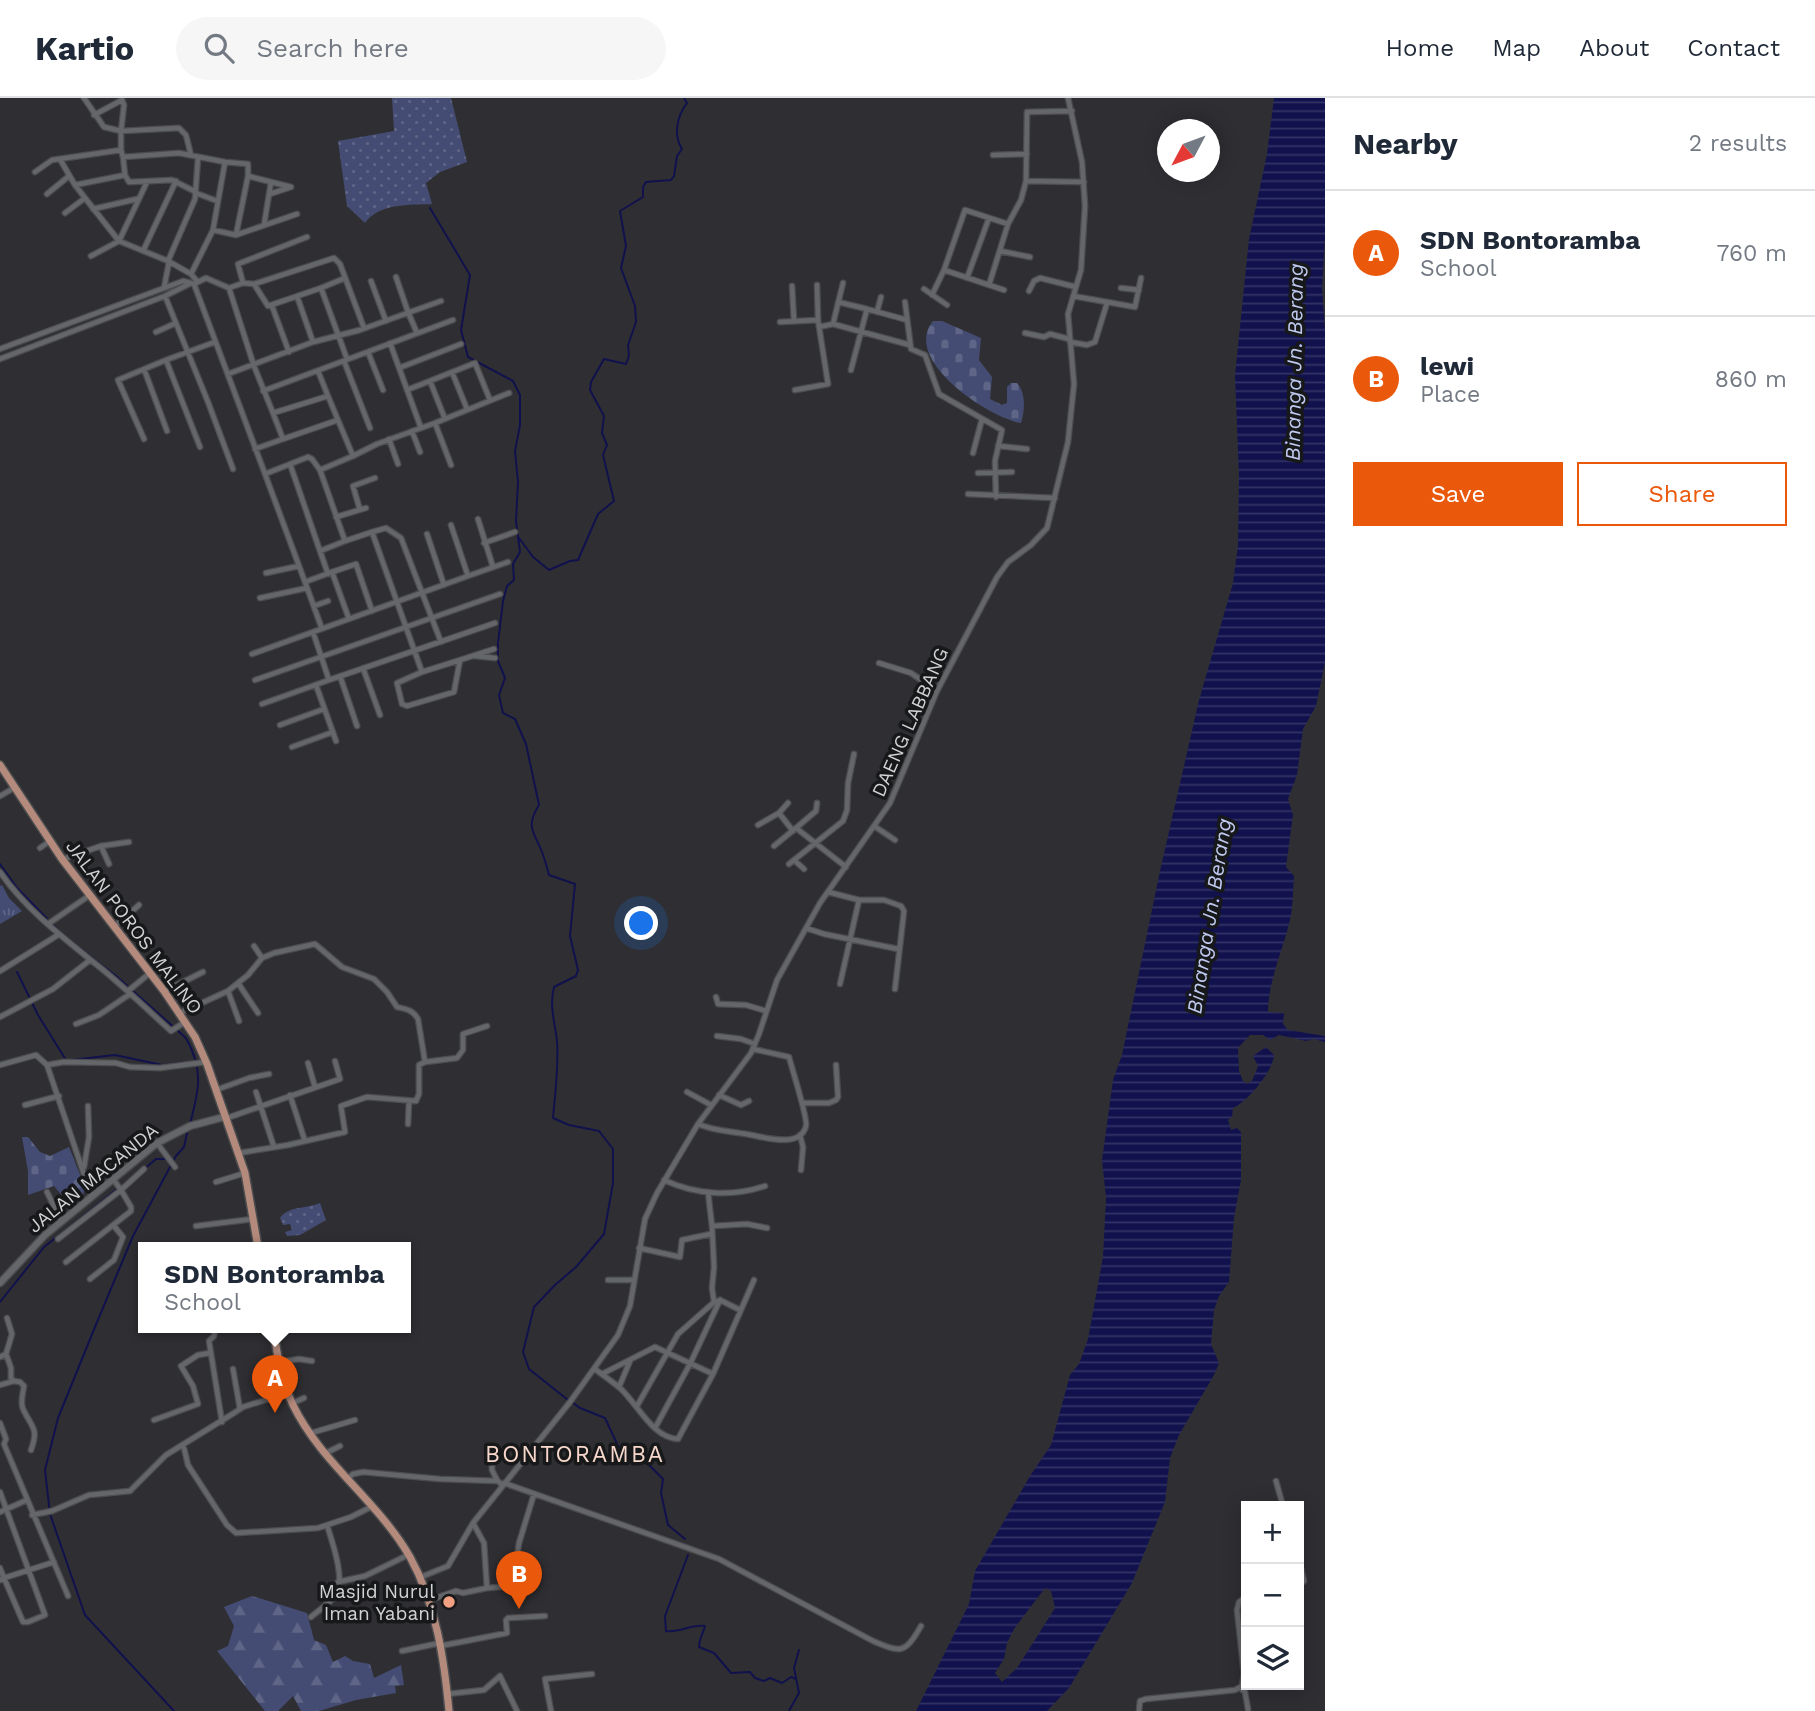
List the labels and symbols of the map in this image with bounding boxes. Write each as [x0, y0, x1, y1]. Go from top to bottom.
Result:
north arrow [1157, 119, 1220, 182]
water label: Binanga Jn. Berang [1280, 263, 1308, 461]
street label: DAENG LABBANG [867, 644, 953, 800]
water label: Binanga Jn. Berang [1181, 816, 1237, 1016]
street label: JALAN POROS MALINO [61, 835, 207, 1019]
your location [624, 906, 658, 940]
street label: JALAN MACANDA [23, 1118, 163, 1238]
pin: A [252, 1355, 298, 1413]
district label: BONTORAMBA [485, 1441, 665, 1468]
pin: B [496, 1551, 542, 1609]
place label: Masjid Nurul Iman Yabani [319, 1580, 435, 1625]
marker: Masjid Nurul Iman Yabani [441, 1594, 457, 1610]

